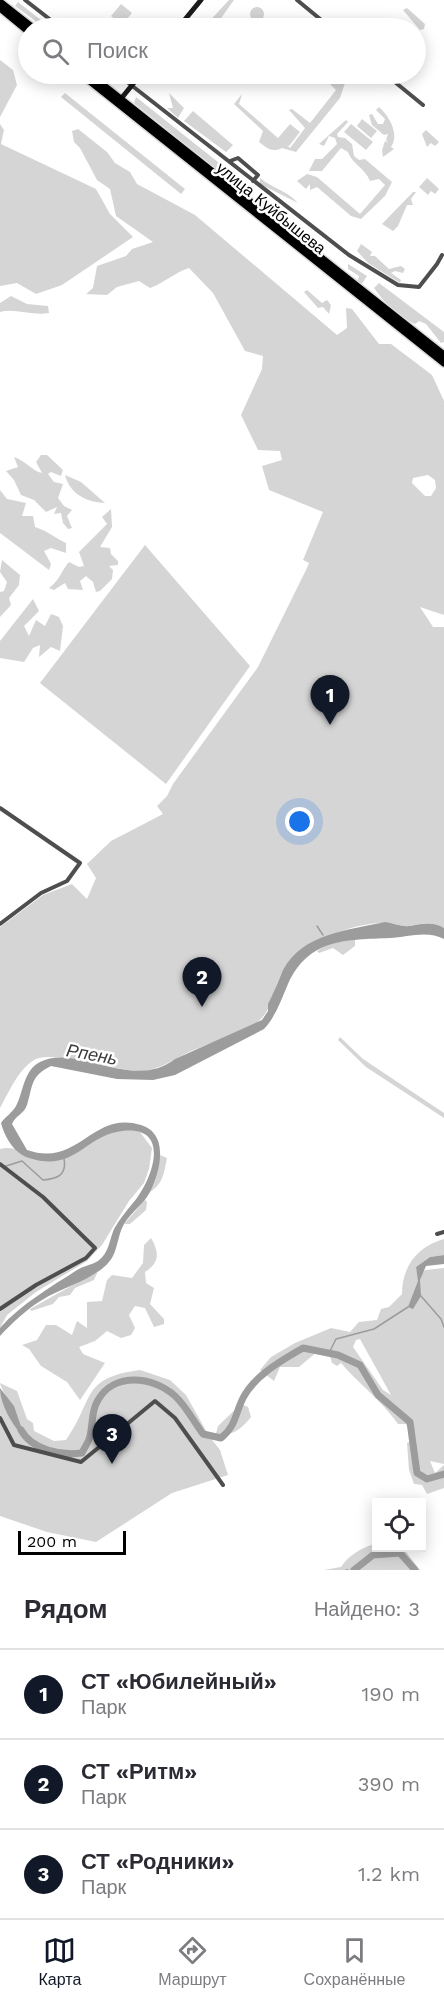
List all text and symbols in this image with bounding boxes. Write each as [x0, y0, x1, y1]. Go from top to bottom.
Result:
search box [18, 18, 426, 84]
icon: search [39, 35, 72, 68]
text: Поиск [87, 38, 148, 63]
street label: улица Куйбышева [212, 158, 330, 258]
pin: 1 [310, 676, 350, 725]
your location [285, 807, 314, 836]
pin: 2 [182, 958, 222, 1007]
water label: Рпень [65, 1039, 119, 1069]
pin: 3 [92, 1414, 132, 1464]
map controls [372, 1498, 426, 1552]
button: locate [372, 1498, 426, 1552]
scale bar [18, 1528, 126, 1556]
text: 200 m [27, 1532, 77, 1551]
text: Рядом [24, 1594, 107, 1624]
text: Найдено: 3 [314, 1597, 420, 1621]
text: СТ «Юбилейный» [81, 1669, 277, 1694]
text: 1 [39, 1682, 48, 1706]
text: 190 m [362, 1682, 420, 1706]
text: Парк [81, 1695, 126, 1719]
text: СТ «Ритм» [81, 1759, 197, 1784]
text: 2 [38, 1772, 49, 1796]
text: 390 m [358, 1772, 420, 1796]
text: Парк [81, 1785, 126, 1809]
text: СТ «Родники» [81, 1849, 234, 1874]
text: 3 [38, 1862, 49, 1886]
text: 1.2 km [358, 1862, 420, 1886]
text: Парк [81, 1875, 126, 1899]
tab: Карта [39, 1934, 81, 1989]
tab: Маршрут [158, 1934, 227, 1989]
tab: Сохранённые [304, 1934, 405, 1989]

